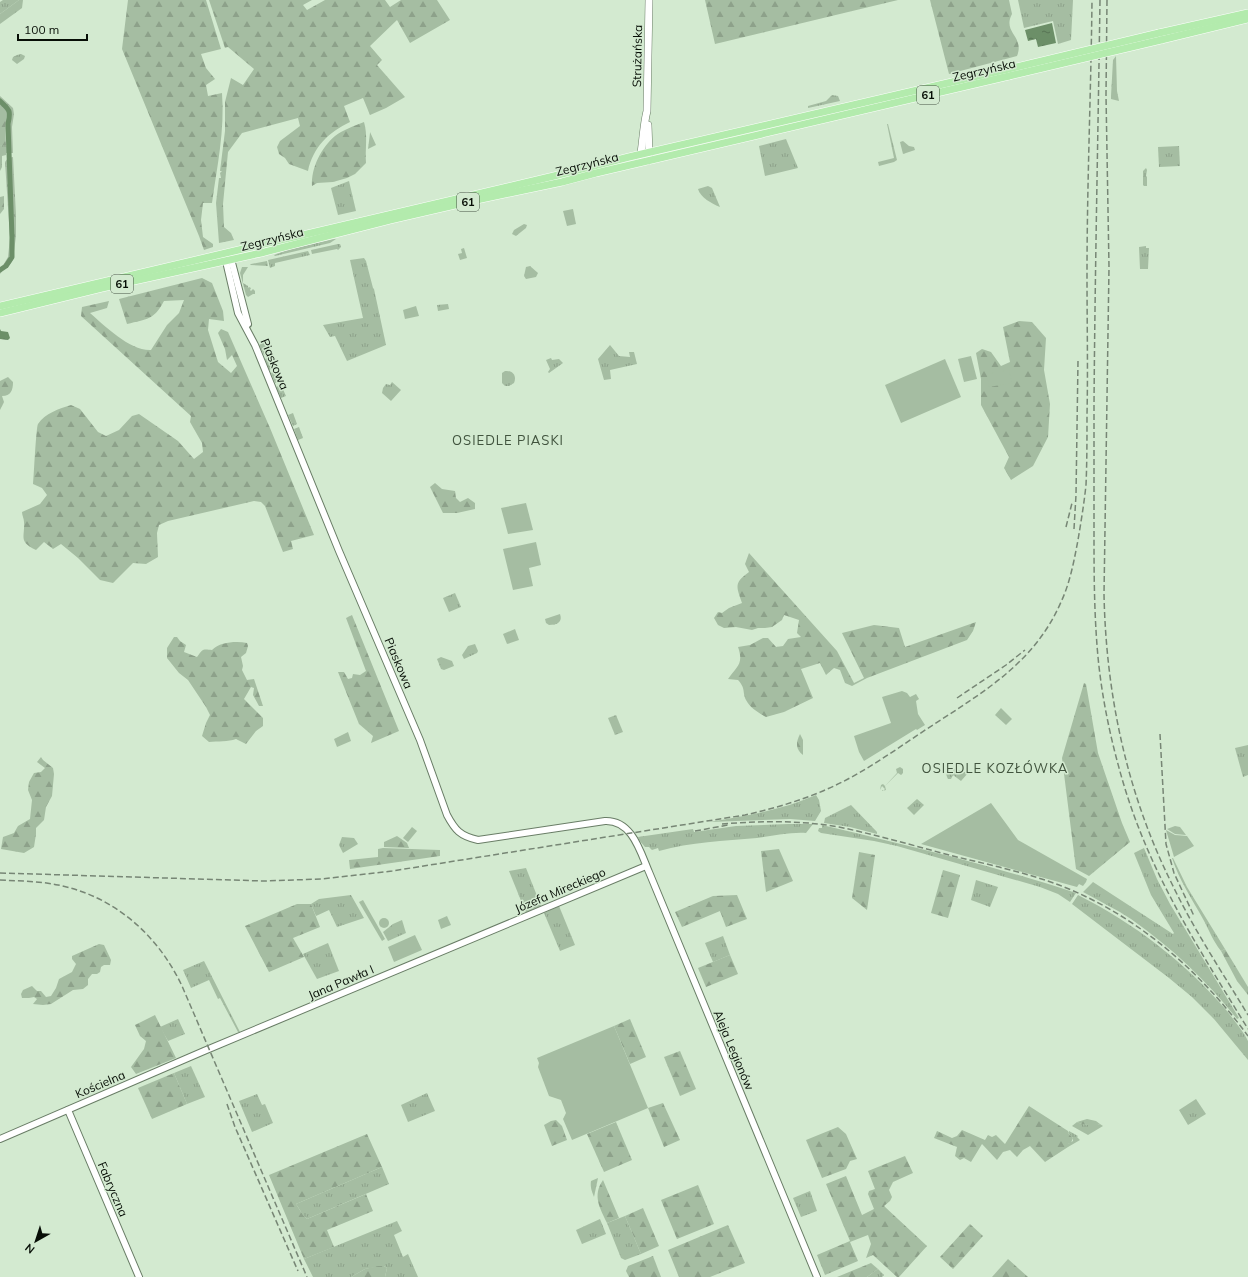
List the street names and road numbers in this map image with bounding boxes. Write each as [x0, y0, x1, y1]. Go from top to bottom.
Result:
street label: Strużańska [629, 25, 645, 87]
street label: Zegrzyńska [951, 55, 1017, 85]
road number: 61 [917, 86, 939, 104]
street label: Zegrzyńska [554, 149, 620, 179]
road number: 61 [457, 193, 479, 211]
street label: Zegrzyńska [239, 224, 305, 254]
road number: 61 [111, 275, 133, 293]
street label: Piaskowa [258, 336, 292, 392]
street label: Piaskowa [382, 635, 416, 691]
street label: Józefa Mireckiego [512, 864, 608, 916]
street label: Jana Pawła I [306, 961, 376, 1003]
street label: Aleja Legionów [710, 1008, 758, 1093]
street label: Kościelna [73, 1067, 127, 1101]
street label: Fabryczna [95, 1159, 131, 1219]

